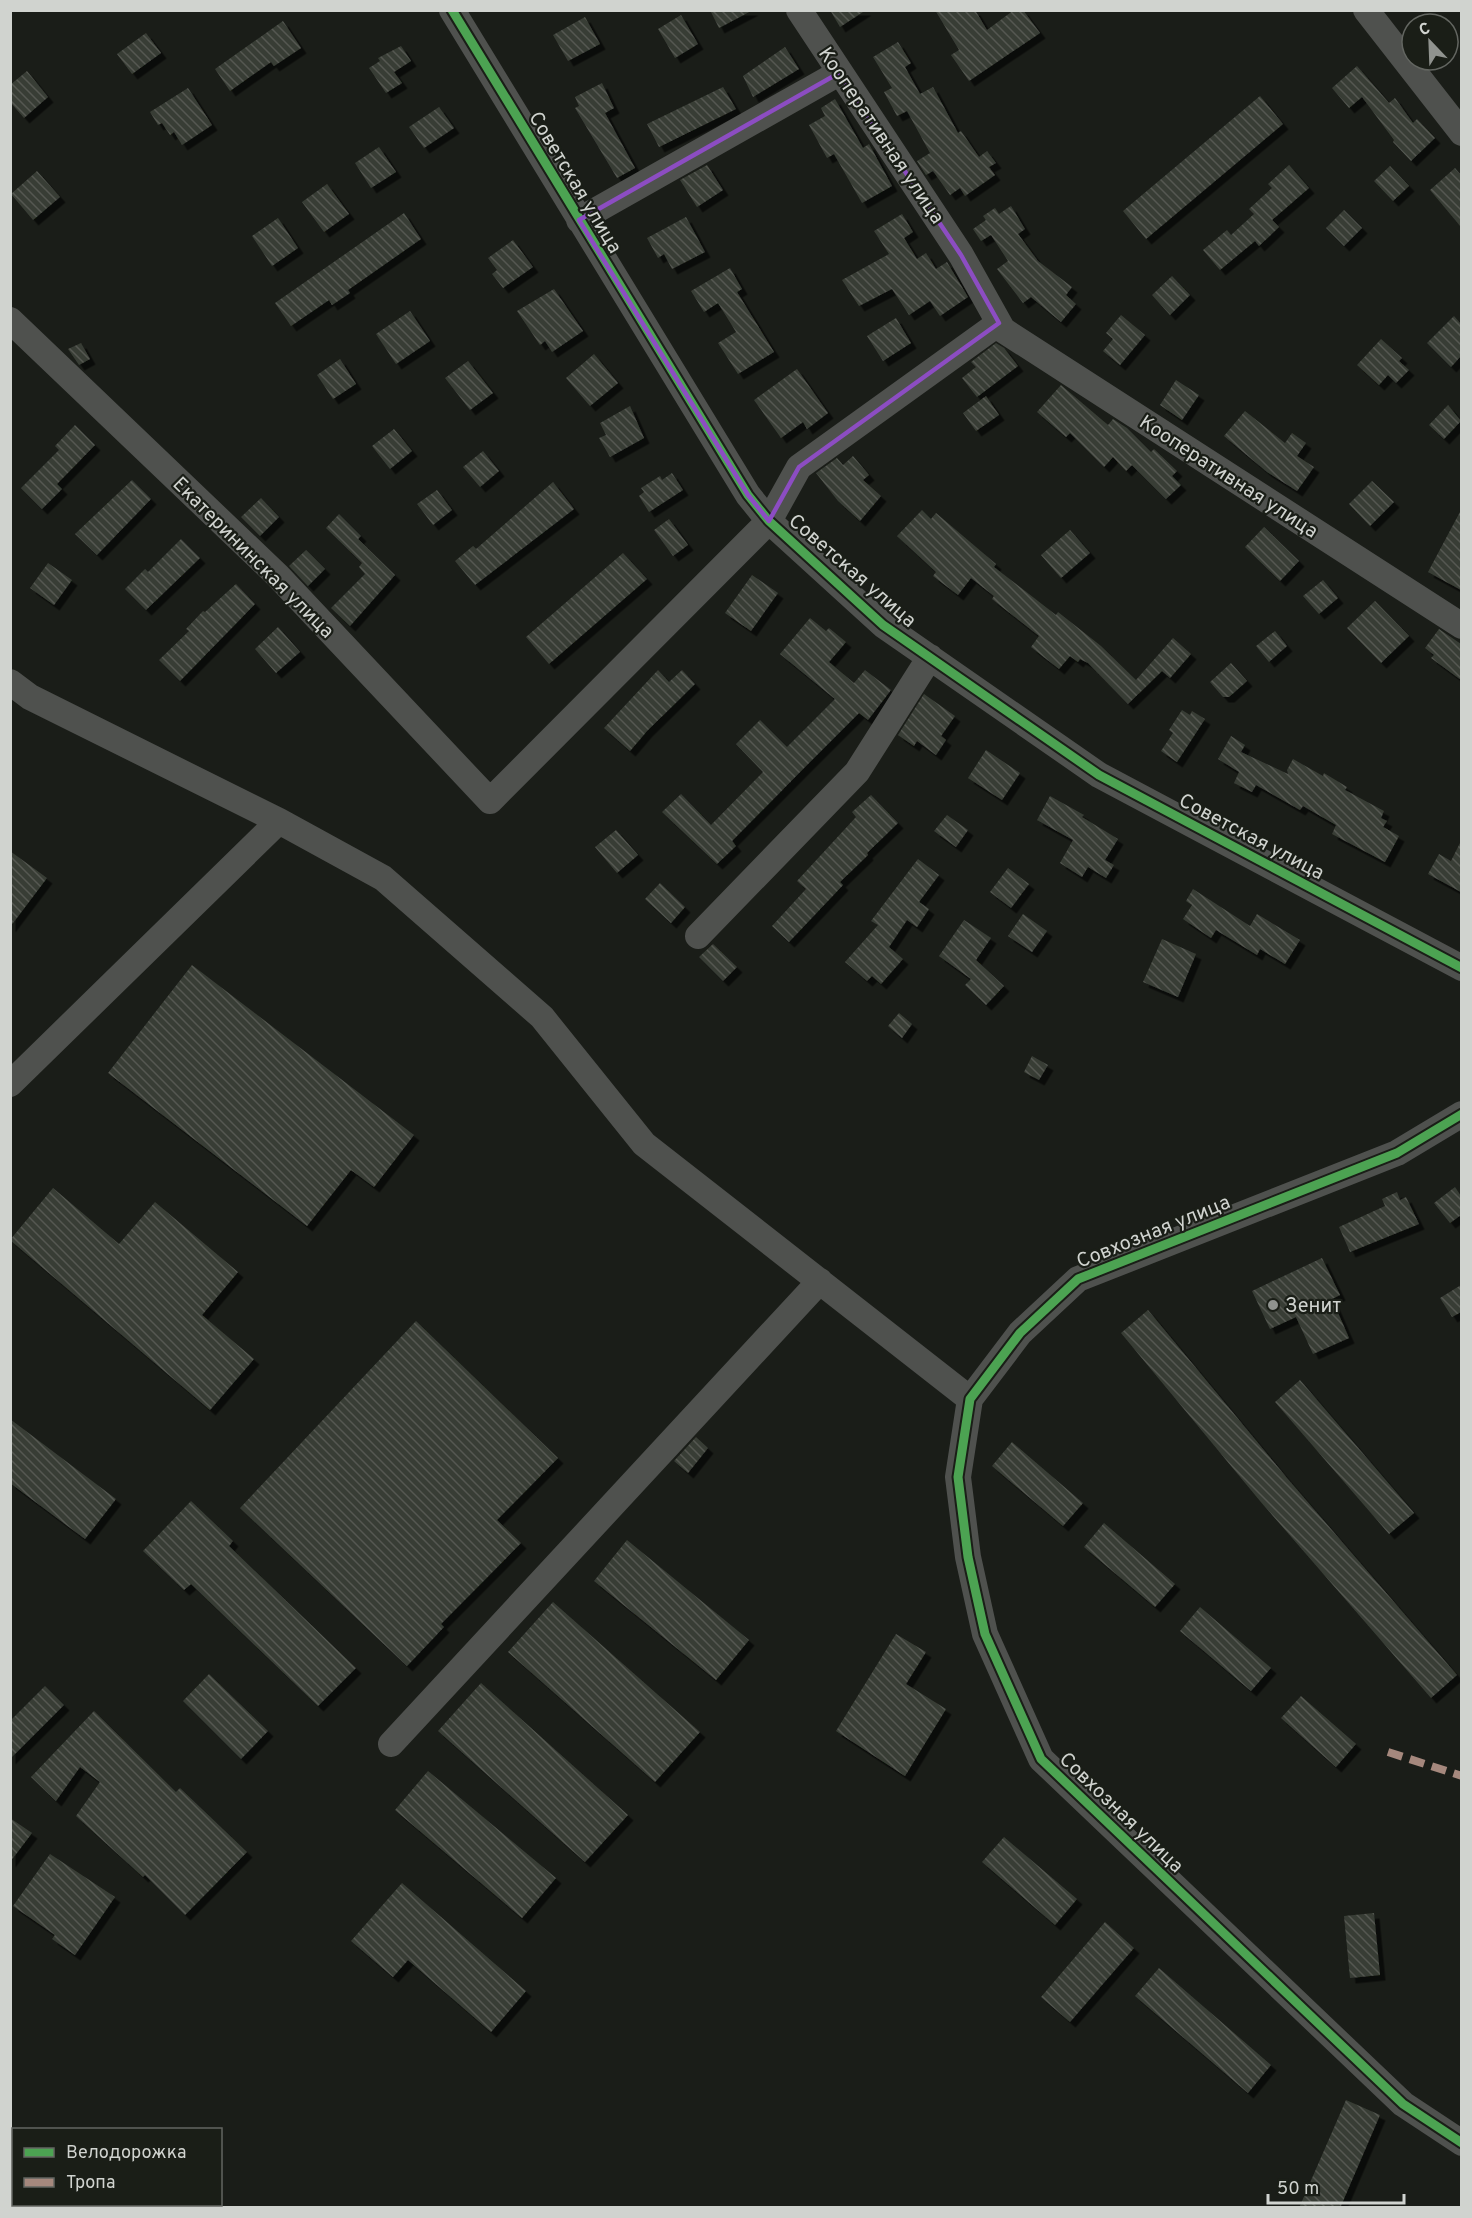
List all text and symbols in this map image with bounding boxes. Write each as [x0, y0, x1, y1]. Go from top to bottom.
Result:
north arrow [1400, 12, 1460, 72]
text: С [1416, 19, 1434, 41]
street label: Кооперативная улица [811, 43, 949, 230]
street label: Советская улица [522, 107, 627, 259]
street label: Кооперативная улица [1134, 410, 1322, 545]
street label: Екатерининская улица [166, 472, 339, 645]
street label: Советская улица [782, 509, 921, 634]
street label: Советская улица [1174, 788, 1328, 887]
street label: Совхозная улица [1073, 1190, 1234, 1276]
place label: Зенит [1285, 1294, 1341, 1320]
marker: Зенит [1266, 1298, 1280, 1312]
street label: Совхозная улица [1053, 1747, 1188, 1880]
legend [12, 2128, 222, 2206]
text: Велодорожка [66, 2142, 186, 2165]
scale bar [1268, 2167, 1404, 2205]
text: Тропа [66, 2172, 115, 2195]
text: 50 m [1277, 2178, 1319, 2201]

